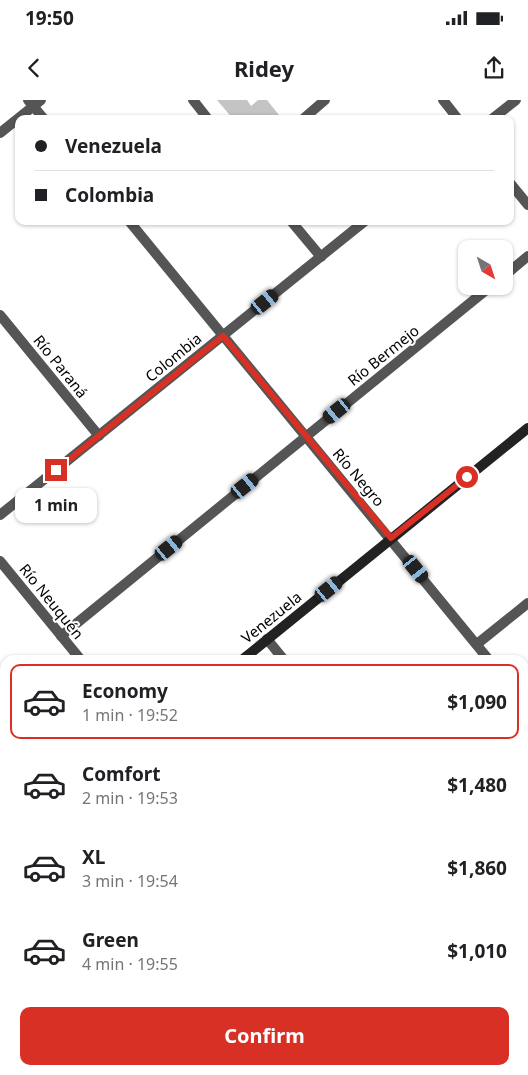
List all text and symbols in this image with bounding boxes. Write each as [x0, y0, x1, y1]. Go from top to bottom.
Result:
text: 19:50 [25, 5, 74, 31]
text: Ridey [234, 53, 294, 83]
icon: back [20, 54, 48, 82]
icon: share [480, 54, 508, 82]
text: Venezuela [65, 133, 162, 159]
text: Colombia [65, 182, 154, 208]
north arrow [458, 240, 512, 295]
map controls [458, 240, 513, 295]
car [248, 287, 281, 317]
street label: Río Bermejo [343, 320, 423, 390]
street label: Colombia [141, 328, 205, 386]
street label: Río Paraná [29, 330, 93, 402]
car [320, 396, 353, 426]
street label: Río Negro [329, 444, 389, 510]
route end [45, 459, 67, 481]
route start [456, 466, 478, 488]
car [228, 471, 261, 501]
callout: 1 min [15, 488, 97, 522]
text: 1 min [34, 494, 78, 516]
car [152, 533, 185, 563]
car [400, 553, 431, 585]
street label: Río Neuquén [15, 559, 89, 643]
car [312, 574, 345, 604]
street label: Venezuela [237, 587, 305, 647]
text: Economy [82, 678, 168, 704]
icon: car [22, 679, 67, 724]
text: $1,090 [447, 689, 507, 715]
text: 1 min · 19:52 [82, 704, 178, 726]
text: Comfort [82, 761, 161, 787]
icon: car [22, 762, 67, 807]
text: $1,480 [447, 772, 507, 798]
text: 2 min · 19:53 [82, 787, 178, 809]
text: XL [82, 844, 105, 870]
icon: car [22, 845, 67, 890]
text: $1,860 [447, 855, 507, 881]
text: 3 min · 19:54 [82, 870, 178, 892]
text: Green [82, 927, 139, 953]
icon: car [22, 928, 67, 973]
text: $1,010 [447, 938, 507, 964]
text: 4 min · 19:55 [82, 953, 178, 975]
button: Confirm [20, 1007, 509, 1065]

